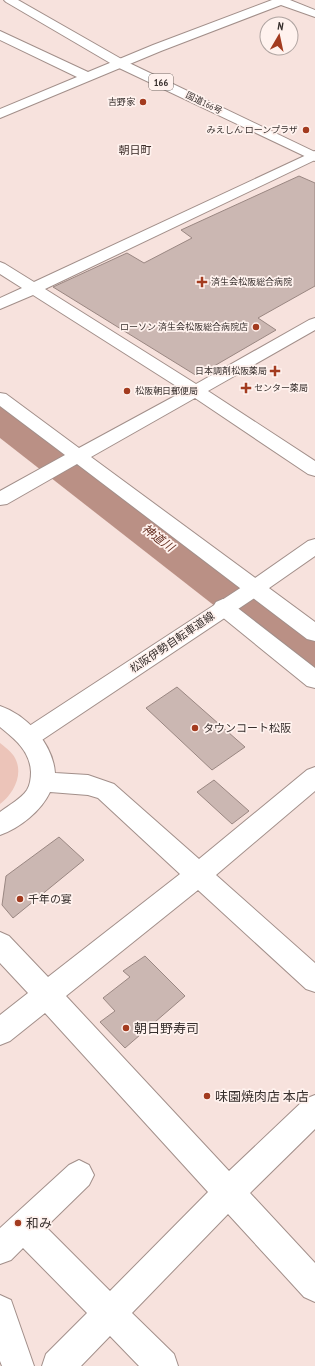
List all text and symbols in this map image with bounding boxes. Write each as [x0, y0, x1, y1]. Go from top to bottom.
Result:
north arrow [259, 16, 299, 56]
text: N [277, 19, 285, 34]
road number: 166 [149, 74, 173, 90]
street label: 国道166号 [184, 89, 224, 116]
place label: 吉野家 [108, 96, 136, 107]
marker: 吉野家 [138, 97, 148, 107]
place label: みえしん ローンプラザ [207, 124, 298, 135]
marker: みえしん ローンプラザ [301, 125, 311, 135]
district label: 朝日町 [119, 143, 152, 157]
marker: 済生会松阪総合病院 [196, 276, 208, 288]
place label: 済生会松阪総合病院 [211, 276, 292, 287]
place label: ローソン 済生会松阪総合病院店 [120, 321, 248, 332]
marker: ローソン 済生会松阪総合病院店 [251, 322, 261, 332]
place label: 日本調剤松阪薬局 [195, 365, 267, 376]
marker: 日本調剤松阪薬局 [270, 366, 280, 376]
place label: センター薬局 [254, 382, 308, 393]
marker: センター薬局 [241, 383, 251, 393]
place label: 松阪朝日郵便局 [135, 385, 198, 396]
marker: 松阪朝日郵便局 [122, 386, 132, 396]
water label: 神道川 [139, 521, 179, 556]
street label: 松阪伊勢自転車道線 [127, 609, 217, 675]
place label: タウンコート松阪 [203, 721, 291, 735]
marker: タウンコート松阪 [190, 723, 200, 733]
place label: 千年の宴 [28, 892, 72, 906]
marker: 千年の宴 [15, 894, 25, 904]
place label: 朝日野寿司 [134, 1020, 199, 1037]
marker: 朝日野寿司 [121, 1023, 131, 1033]
place label: 味園焼肉店 本店 [215, 1088, 309, 1105]
marker: 味園焼肉店 本店 [202, 1091, 212, 1101]
place label: 和み [26, 1215, 52, 1232]
marker: 和み [13, 1218, 23, 1228]

